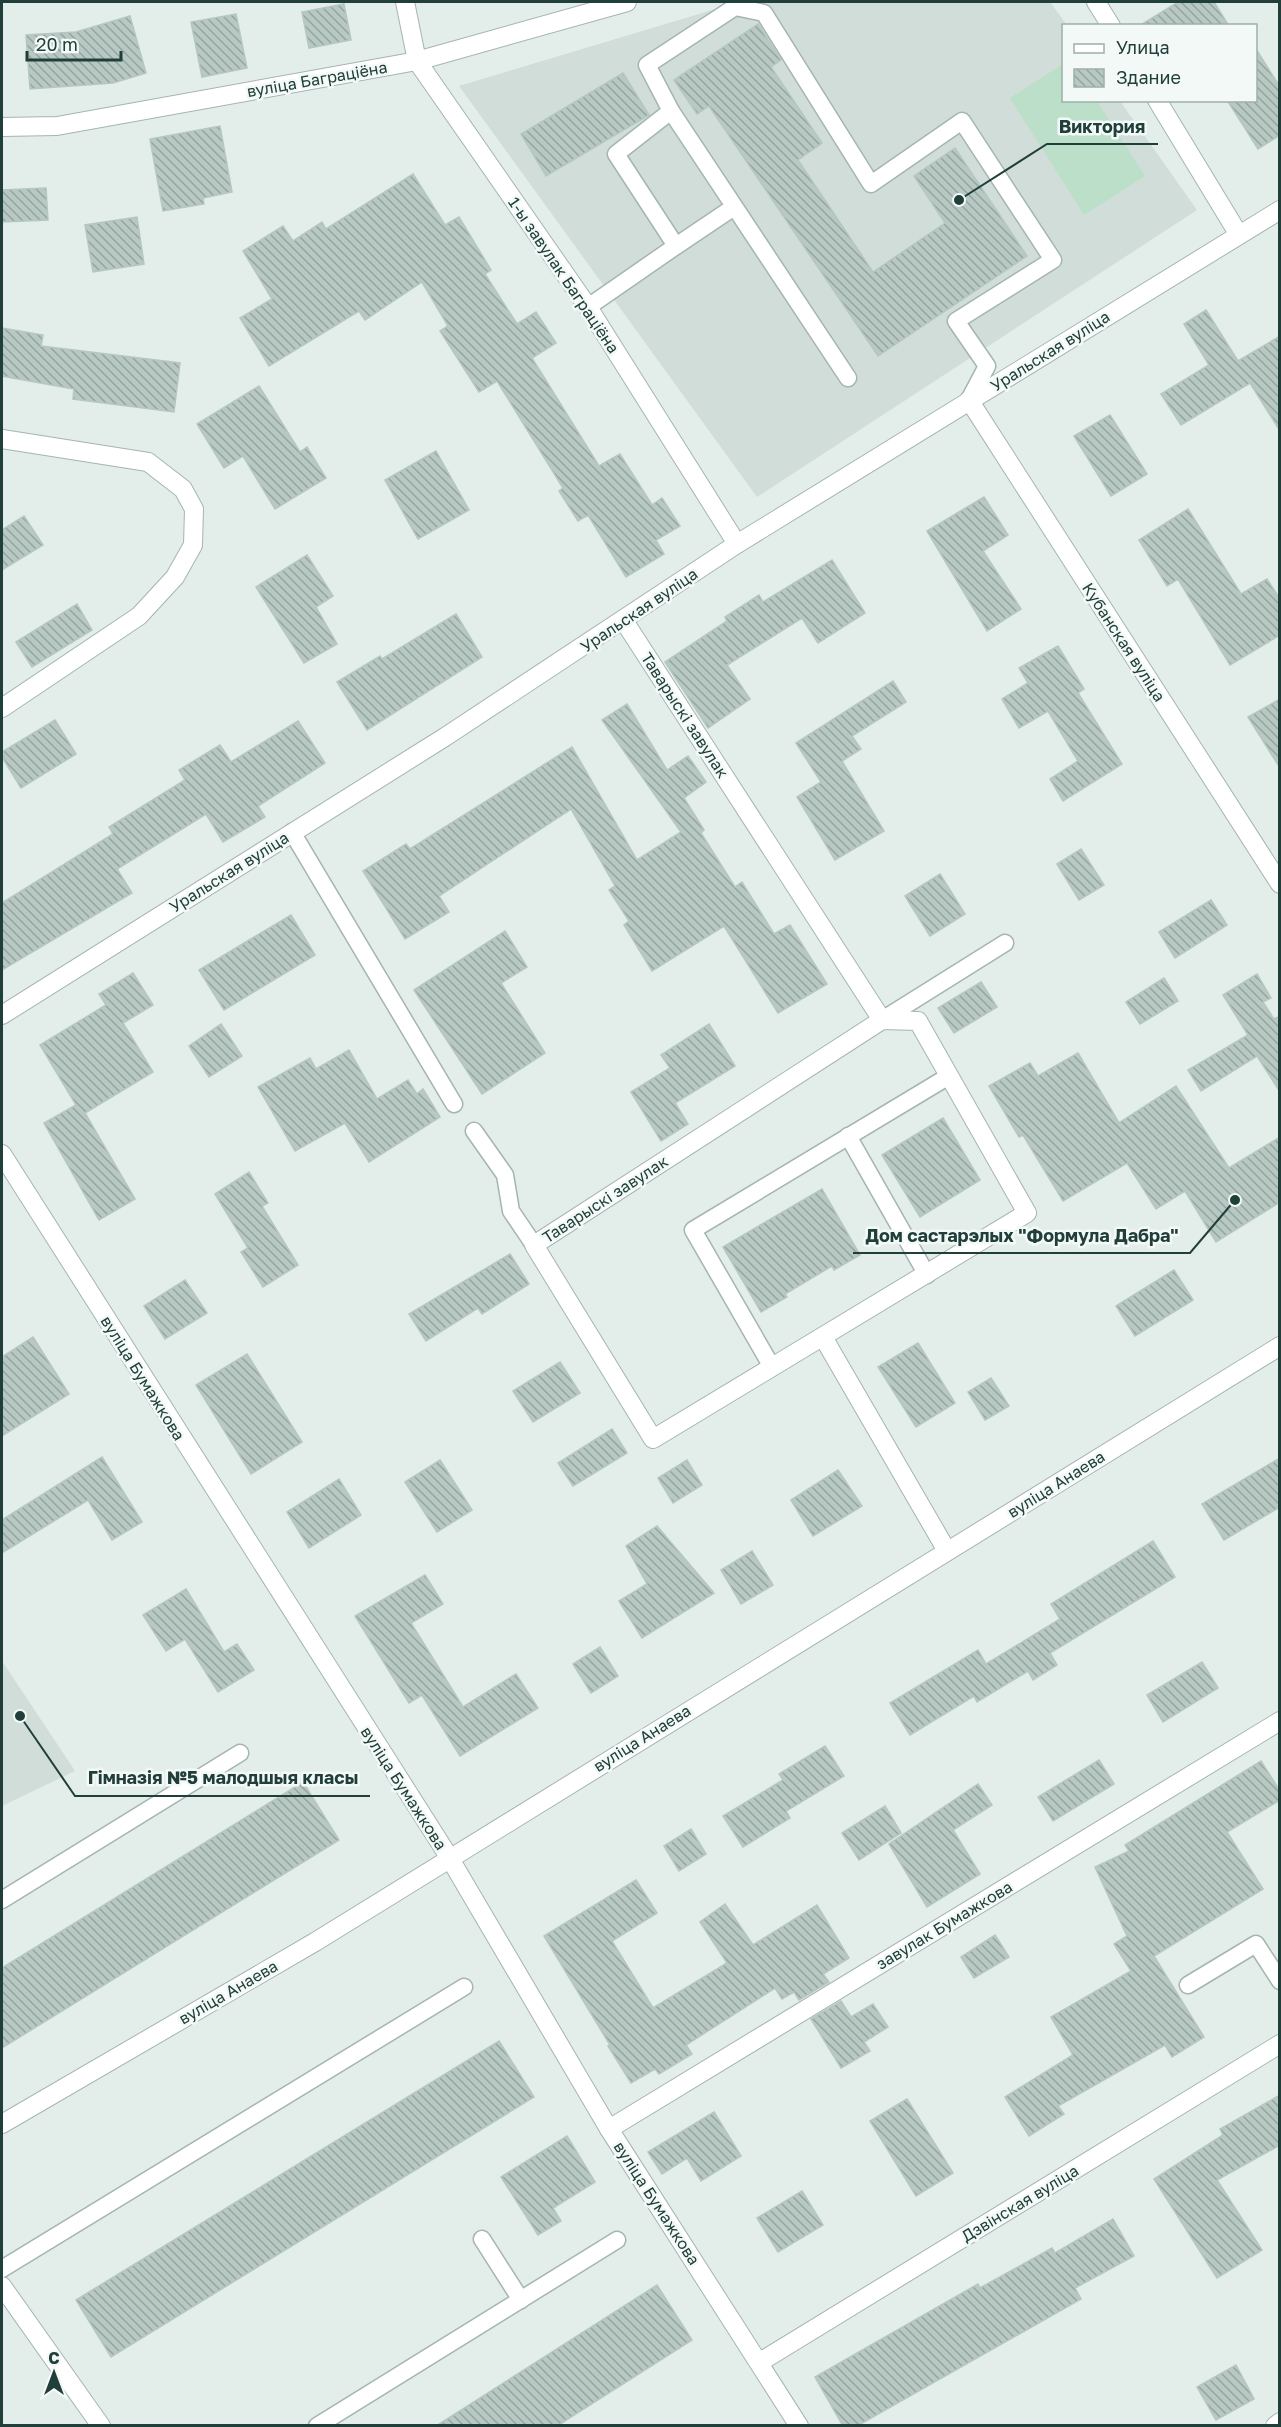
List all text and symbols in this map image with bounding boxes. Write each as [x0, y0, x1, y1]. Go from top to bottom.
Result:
scale bar [27, 24, 122, 62]
legend [1062, 24, 1257, 102]
text: 20 m [36, 33, 78, 55]
text: Улица [1116, 36, 1170, 58]
street label: вуліца Баграціёна [245, 57, 389, 101]
text: Здание [1116, 66, 1181, 88]
callout: Виктория [1047, 108, 1158, 144]
text: Виктория [1059, 115, 1145, 137]
street label: 1-ы завулак Баграціёна [504, 193, 624, 357]
street label: Уральская вуліца [987, 306, 1113, 396]
street label: Уральская вуліца [577, 563, 701, 657]
street label: Кубанская вуліца [1078, 579, 1170, 705]
street label: Таварыскі завулак [637, 648, 733, 782]
street label: Уральская вуліца [166, 827, 292, 917]
street label: Таварыскі завулак [538, 1151, 672, 1247]
callout: Дом састарэлых "Формула Дабра" [853, 1217, 1190, 1253]
text: Дом састарэлых "Формула Дабра" [865, 1224, 1179, 1246]
street label: вуліца Бумажкова [97, 1312, 189, 1444]
street label: вуліца Анаева [1004, 1446, 1108, 1522]
street label: вуліца Анаева [590, 1700, 694, 1776]
street label: вуліца Бумажкова [357, 1723, 451, 1853]
callout: Гімназія №5 малодшыя класы [75, 1760, 370, 1796]
text: Гімназія №5 малодшыя класы [88, 1766, 358, 1788]
street label: завулак Бумажкова [872, 1876, 1016, 1974]
street label: вуліца Анаева [175, 1956, 281, 2028]
street label: вуліца Бумажкова [610, 2138, 704, 2268]
street label: Дзвінская вуліца [958, 2160, 1082, 2246]
north arrow [24, 2343, 84, 2403]
text: С [48, 2348, 60, 2368]

